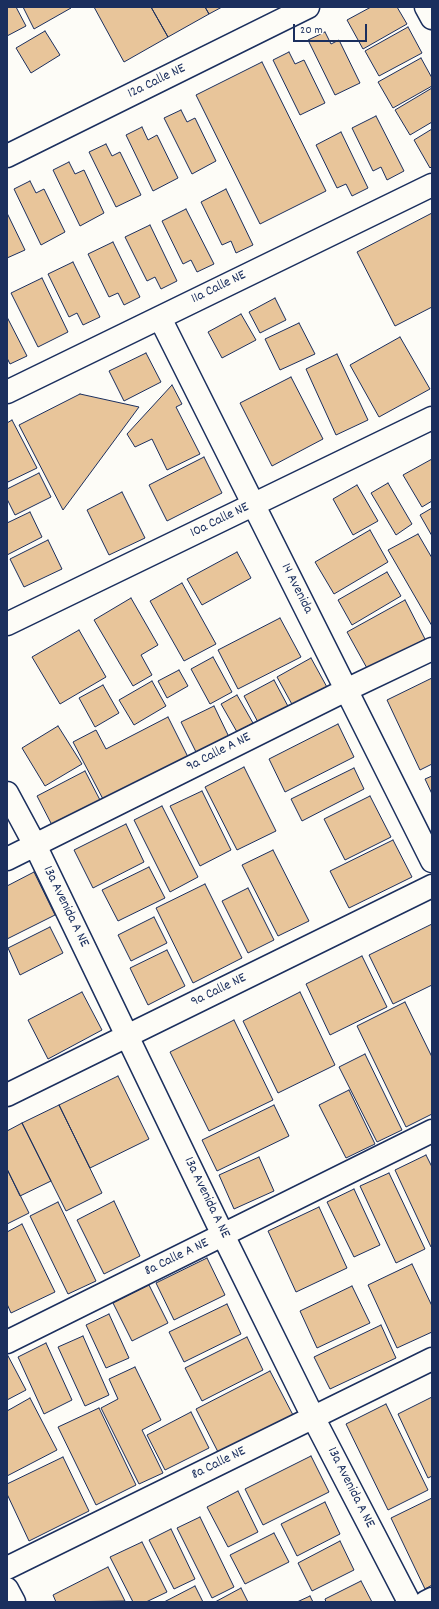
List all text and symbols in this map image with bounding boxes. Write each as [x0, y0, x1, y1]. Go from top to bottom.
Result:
scale bar [295, 16, 369, 42]
text: 20 m [300, 22, 323, 39]
street label: 12a Calle NE [126, 61, 188, 103]
street label: 11a Calle NE [189, 268, 249, 308]
street label: 10a Calle NE [188, 500, 252, 542]
street label: 14 Avenida [276, 561, 316, 617]
street label: 9a Calle A NE [184, 730, 254, 776]
street label: 13a Avenida A NE [38, 864, 92, 950]
street label: 9a Calle NE [189, 971, 249, 1011]
street label: 13a Avenida A NE [179, 1155, 233, 1241]
street label: 8a Calle A NE [142, 1235, 212, 1281]
street label: 8a Calle NE [189, 1444, 249, 1484]
street label: 13a Avenida A NE [322, 1445, 378, 1531]

